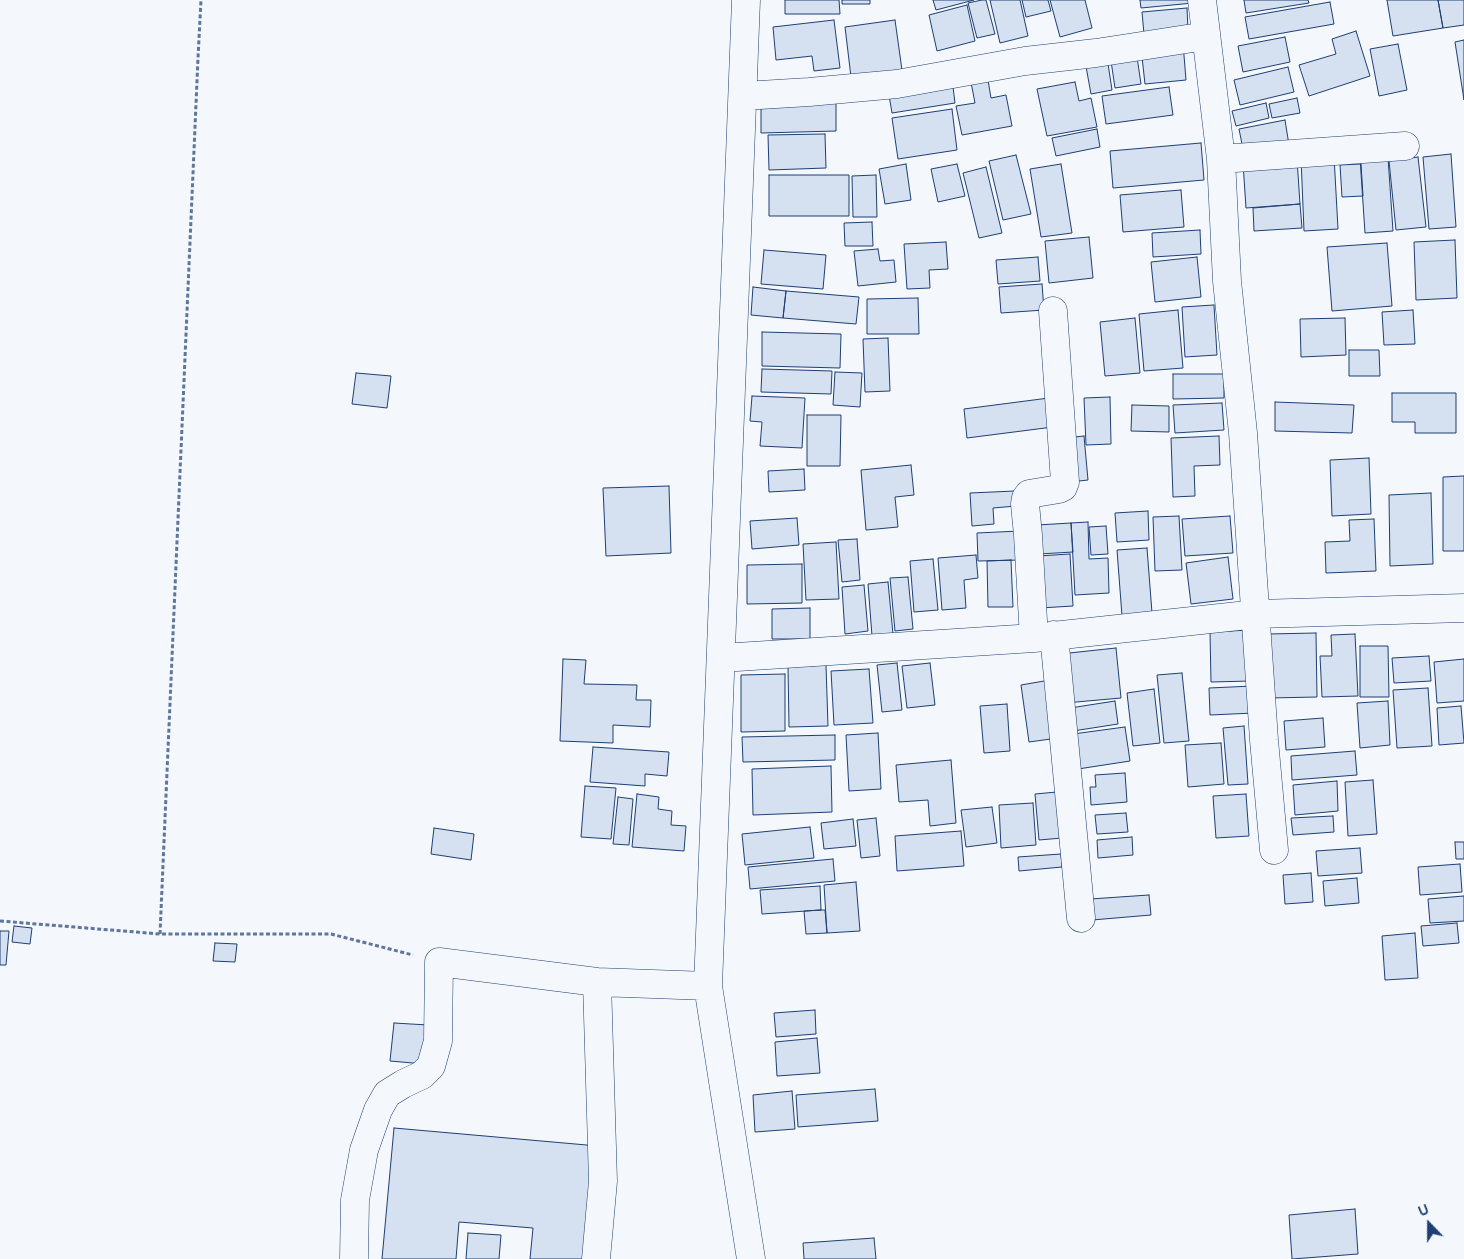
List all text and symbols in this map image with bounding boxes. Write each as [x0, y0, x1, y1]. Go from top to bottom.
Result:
north arrow [1404, 1199, 1454, 1249]
text: U [1415, 1200, 1431, 1220]

